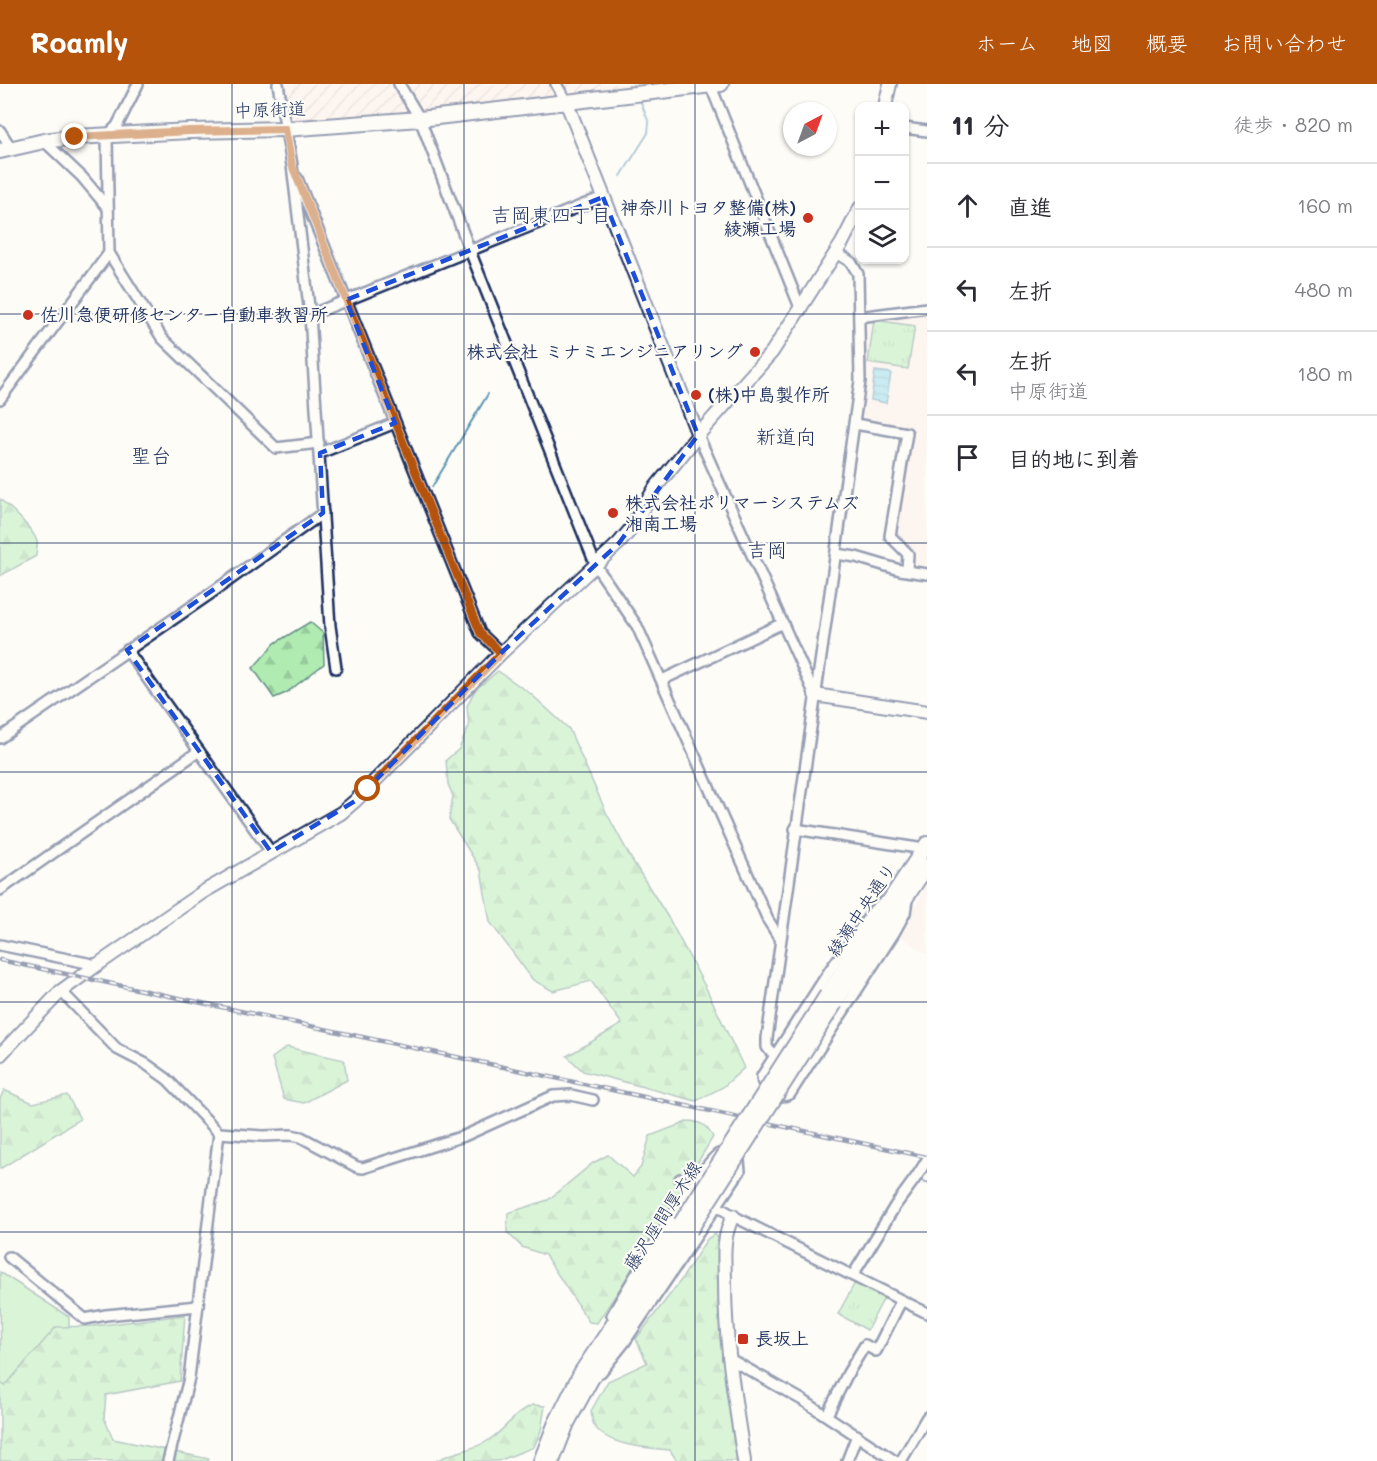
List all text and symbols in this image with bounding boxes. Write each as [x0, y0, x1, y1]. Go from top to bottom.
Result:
text: Roamly [30, 24, 129, 60]
text: ホーム [976, 29, 1038, 56]
text: 地図 [1071, 29, 1113, 56]
text: 概要 [1146, 29, 1188, 56]
text: お問い合わせ [1221, 29, 1347, 56]
street label: 中原街道 [234, 96, 306, 122]
north arrow [783, 102, 837, 156]
map controls [855, 102, 909, 264]
button: + [855, 102, 909, 156]
text: 11 分 [951, 108, 1009, 142]
text: 徒歩 · 820 m [1234, 111, 1353, 137]
route end [61, 123, 87, 149]
button: − [855, 156, 909, 210]
icon: ahead [951, 189, 984, 222]
text: 直進 [1008, 192, 1052, 221]
text: 160 m [1297, 192, 1353, 218]
place label: 神奈川トヨタ整備(株) 綾瀬工場 [620, 195, 796, 240]
district label: 吉岡東四丁目 [491, 201, 611, 227]
button: layers [855, 210, 909, 264]
marker: 神奈川トヨタ整備(株) 綾瀬工場 [801, 211, 815, 225]
icon: left [951, 273, 984, 306]
text: 左折 [1008, 276, 1052, 305]
text: 480 m [1294, 276, 1353, 302]
place label: 佐川急便研修センター自動車教習所 [40, 302, 328, 326]
marker: 佐川急便研修センター自動車教習所 [21, 308, 35, 322]
place label: 株式会社 ミナミエンジニアリング [467, 339, 743, 363]
marker: 株式会社 ミナミエンジニアリング [748, 345, 762, 359]
text: 左折 [1008, 346, 1052, 375]
icon: left [951, 357, 984, 390]
text: 180 m [1297, 360, 1353, 386]
text: 中原街道 [1008, 377, 1088, 403]
place label: (株)中島製作所 [708, 382, 830, 406]
marker: (株)中島製作所 [689, 388, 703, 402]
district label: 新道向 [756, 423, 816, 449]
icon: arrive [951, 441, 984, 474]
district label: 聖台 [131, 442, 171, 468]
text: 目的地に到着 [1008, 444, 1140, 473]
place label: 株式会社ポリマーシステムズ 湘南工場 [625, 490, 859, 535]
marker: 株式会社ポリマーシステムズ 湘南工場 [606, 506, 620, 520]
district label: 吉岡 [747, 536, 787, 562]
route start [354, 775, 380, 801]
street label: 綾瀬中央通り [821, 858, 901, 961]
street label: 藤沢座間厚木線 [618, 1156, 707, 1275]
place label: 長坂上 [755, 1326, 809, 1350]
marker: 長坂上 [736, 1332, 750, 1346]

